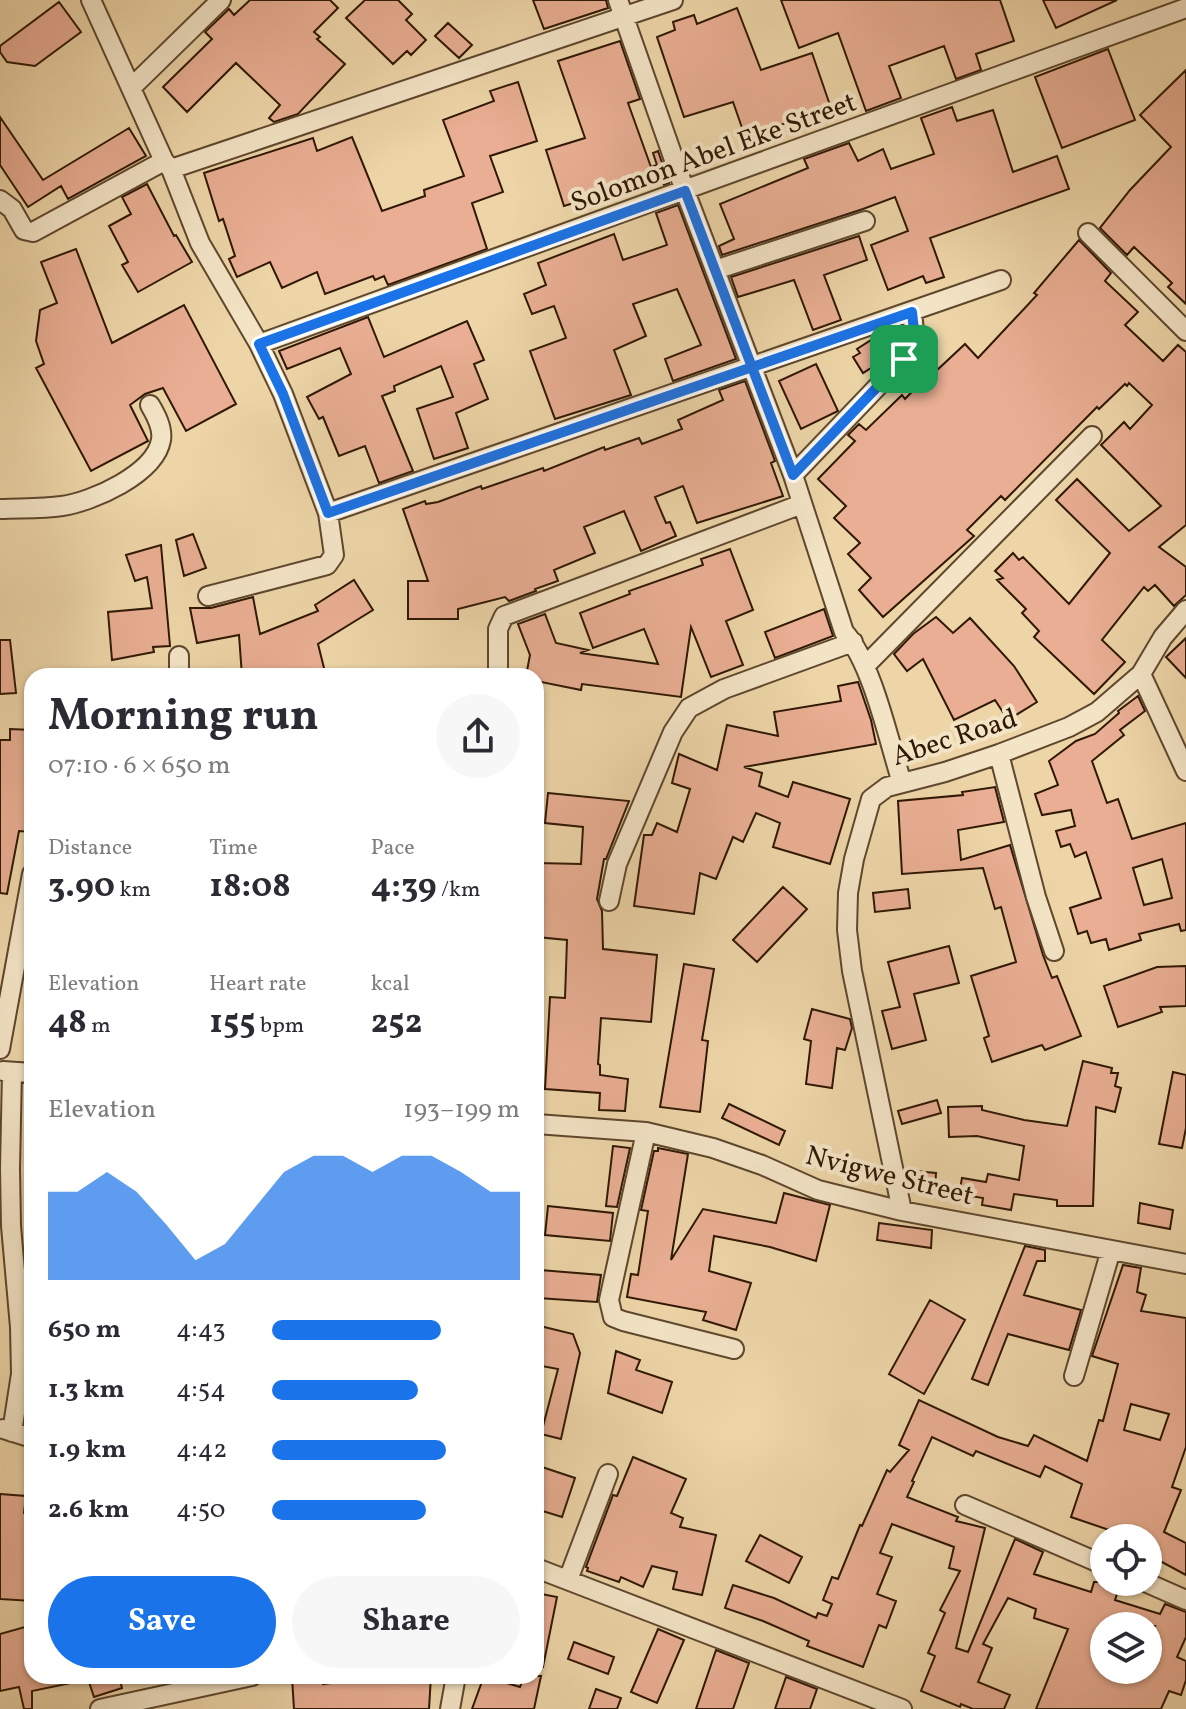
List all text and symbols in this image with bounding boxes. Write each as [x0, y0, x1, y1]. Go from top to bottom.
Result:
street label: Solomon Abel Eke Street [566, 83, 862, 223]
pin [870, 325, 938, 393]
icon: arrive [882, 337, 926, 381]
text: Morning run [48, 687, 319, 748]
button: share [436, 694, 520, 778]
street label: Abec Road [887, 700, 1022, 777]
text: 07:10 · 6 × 650 m [48, 748, 230, 784]
text: Distance [48, 833, 132, 864]
text: Time [209, 833, 258, 864]
text: Pace [371, 833, 415, 864]
text: 3.90 [48, 864, 115, 911]
text: 18:08 [209, 864, 291, 911]
text: 4:39 [371, 864, 437, 911]
text: km [115, 875, 151, 906]
text: /km [437, 875, 480, 906]
text: Elevation [48, 969, 139, 1000]
text: Heart rate [209, 969, 306, 1000]
text: kcal [371, 969, 410, 1000]
text: 48 [48, 1000, 87, 1047]
text: 155 [209, 1000, 256, 1047]
text: 252 [371, 1000, 422, 1047]
text: m [87, 1011, 111, 1042]
text: bpm [256, 1011, 304, 1042]
text: Elevation [48, 1092, 156, 1128]
text: 193–199 m [403, 1092, 520, 1128]
street label: Nvigwe Street [801, 1137, 978, 1216]
text: 650 m [48, 1312, 121, 1348]
text: 4:43 [176, 1312, 225, 1348]
text: 1.3 km [48, 1372, 125, 1408]
text: 4:54 [176, 1372, 226, 1408]
text: 1.9 km [48, 1432, 126, 1468]
text: 4:42 [176, 1432, 227, 1468]
text: 2.6 km [48, 1492, 129, 1528]
text: 4:50 [176, 1492, 225, 1528]
map controls [1090, 1524, 1162, 1684]
button: locate [1090, 1524, 1162, 1596]
button: Save [48, 1576, 276, 1668]
button: Share [292, 1576, 520, 1668]
button: layers [1090, 1612, 1162, 1684]

